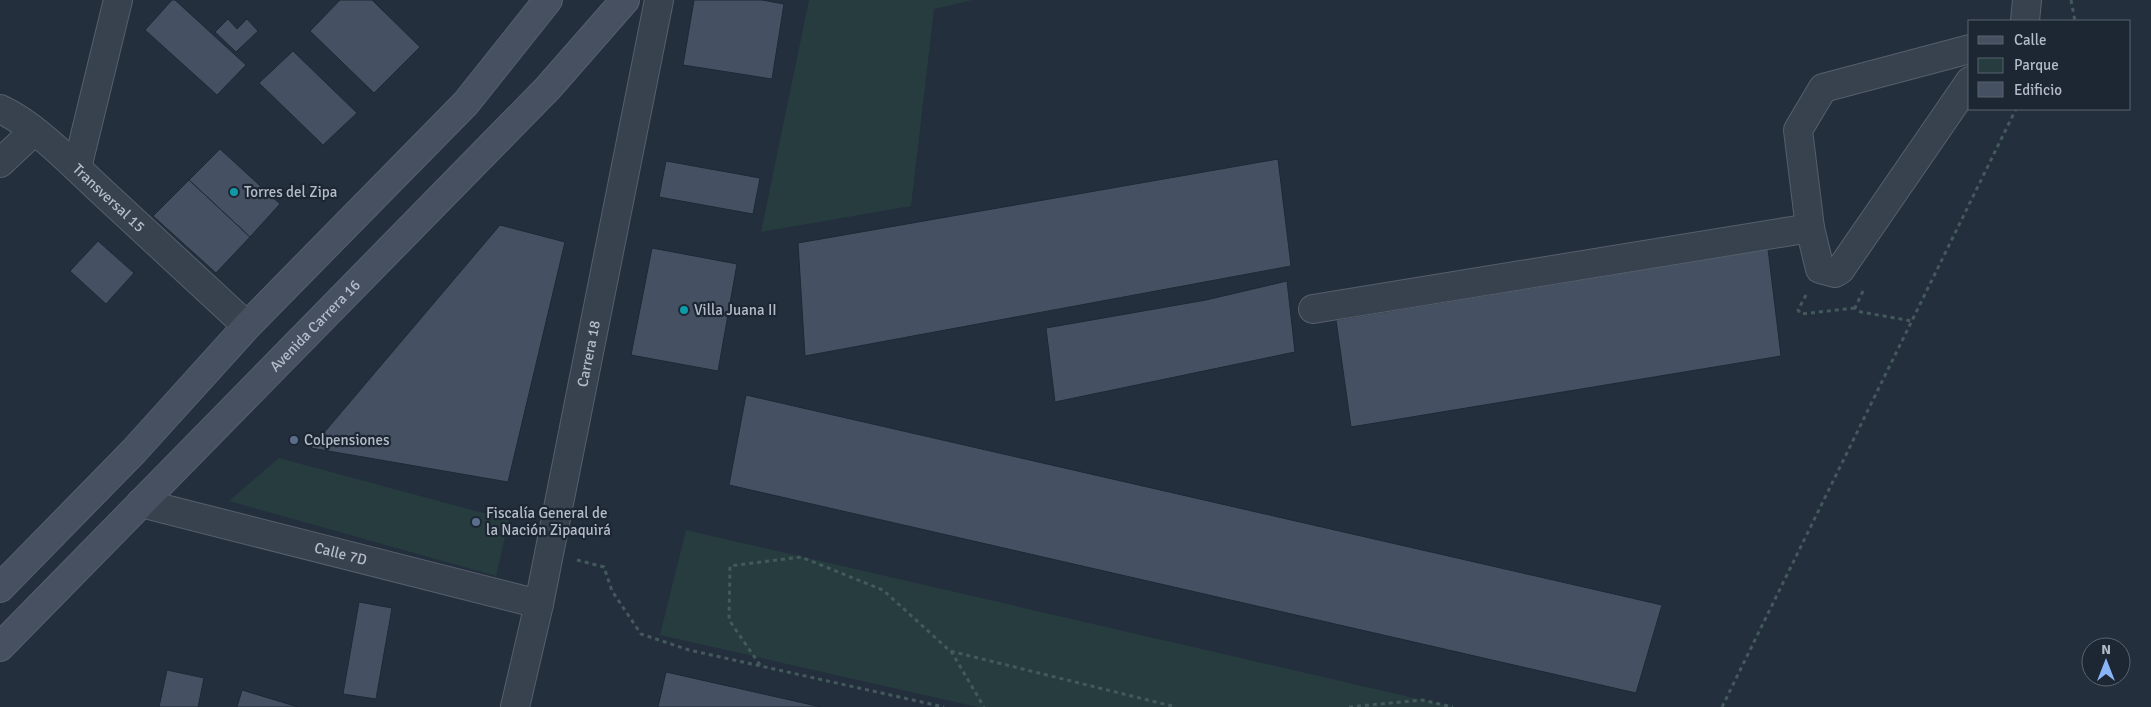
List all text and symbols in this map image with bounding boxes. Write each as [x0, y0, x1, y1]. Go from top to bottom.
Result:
legend [1968, 20, 2131, 110]
text: Calle [2014, 31, 2047, 49]
text: Parque [2014, 56, 2059, 74]
text: Edificio [2014, 81, 2062, 99]
street label: Transversal 15 [69, 160, 149, 236]
place label: Torres del Zipa [244, 183, 337, 201]
marker: Torres del Zipa [228, 186, 240, 198]
street label: Avenida Carrera 16 [266, 276, 364, 375]
place label: Villa Juana II [694, 301, 777, 319]
marker: Villa Juana II [678, 304, 690, 316]
street label: Carrera 18 [573, 319, 604, 388]
place label: Colpensiones [304, 431, 390, 449]
marker: Colpensiones [288, 434, 300, 446]
place label: Fiscalía General de la Nación Zipaquirá [486, 504, 611, 539]
marker: Fiscalía General de la Nación Zipaquirá [470, 516, 482, 528]
street label: Calle 7D [312, 538, 369, 569]
north arrow [2081, 637, 2131, 687]
text: N [2101, 641, 2111, 658]

